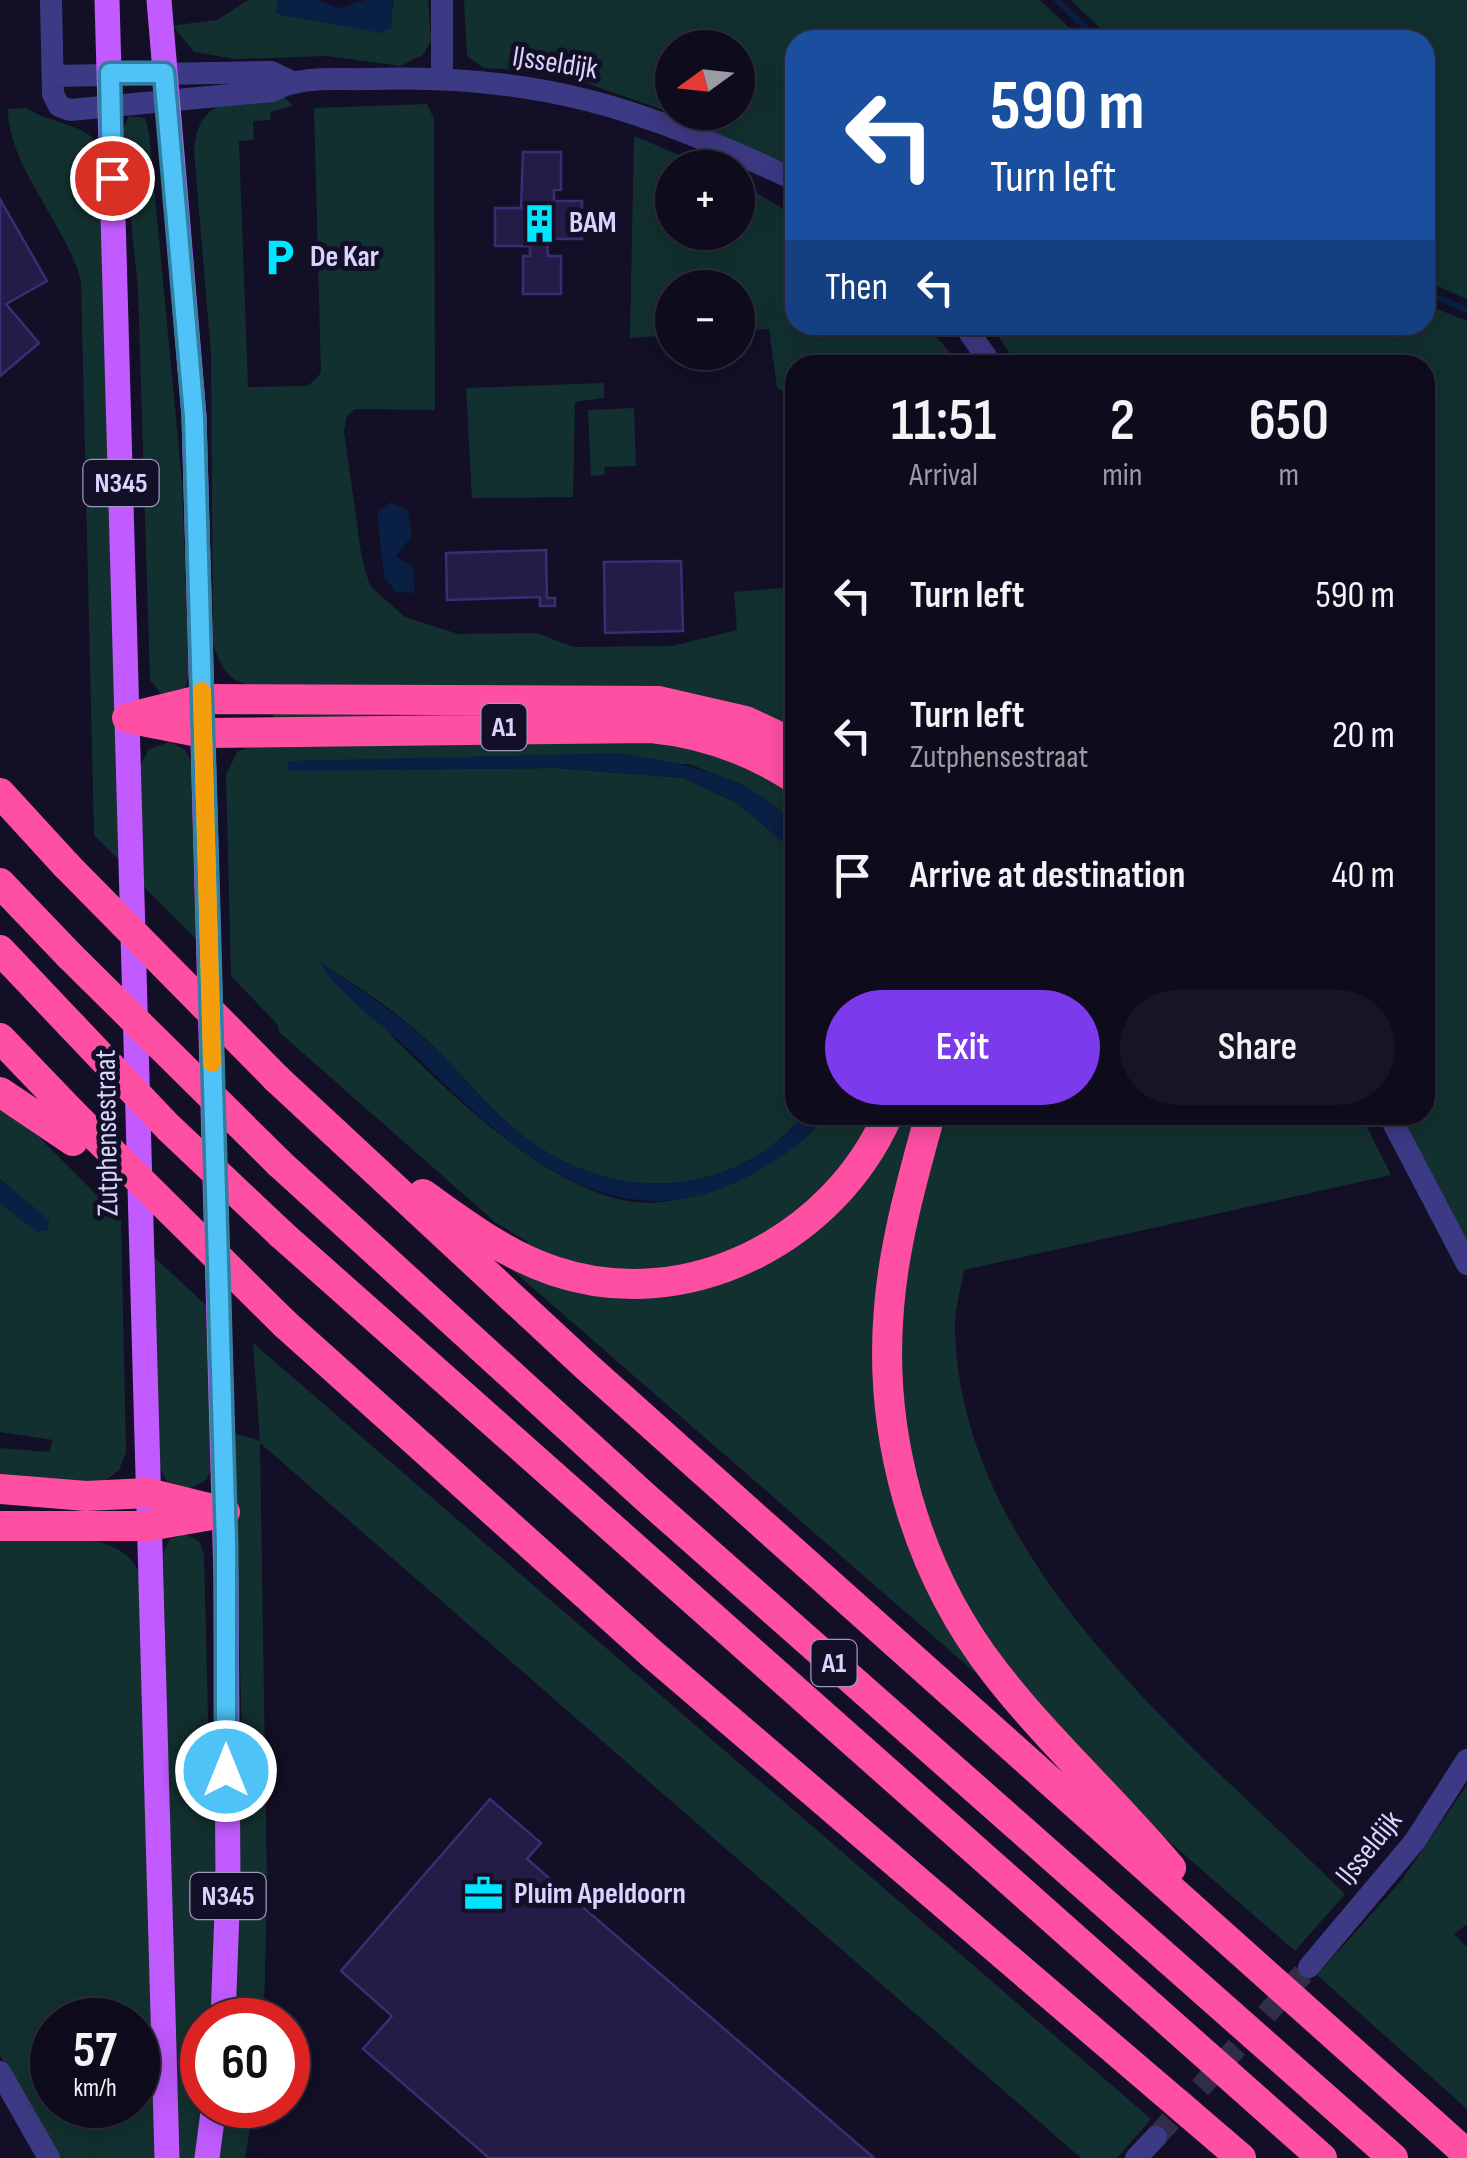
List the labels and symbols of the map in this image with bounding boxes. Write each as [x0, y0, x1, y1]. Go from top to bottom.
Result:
north arrow [655, 30, 755, 130]
street label: IJsseldijk [510, 38, 601, 88]
pin [70, 136, 155, 221]
building icon: BAM [518, 202, 560, 244]
place label: BAM [569, 205, 616, 241]
parking icon: De Kar [259, 236, 301, 278]
place label: De Kar [310, 239, 379, 275]
road number: N345 [84, 460, 158, 506]
road number: A1 [482, 704, 526, 750]
street label: Zutphensestraat [88, 1049, 126, 1217]
road number: A1 [812, 1640, 856, 1686]
position arrow [174, 1719, 278, 1823]
street label: IJsseldijk [1328, 1803, 1410, 1893]
road number: N345 [190, 1873, 266, 1919]
office icon: Pluim Apeldoorn [463, 1873, 505, 1915]
place label: Pluim Apeldoorn [514, 1876, 686, 1912]
speed limit sign: 60 [180, 1998, 310, 2128]

